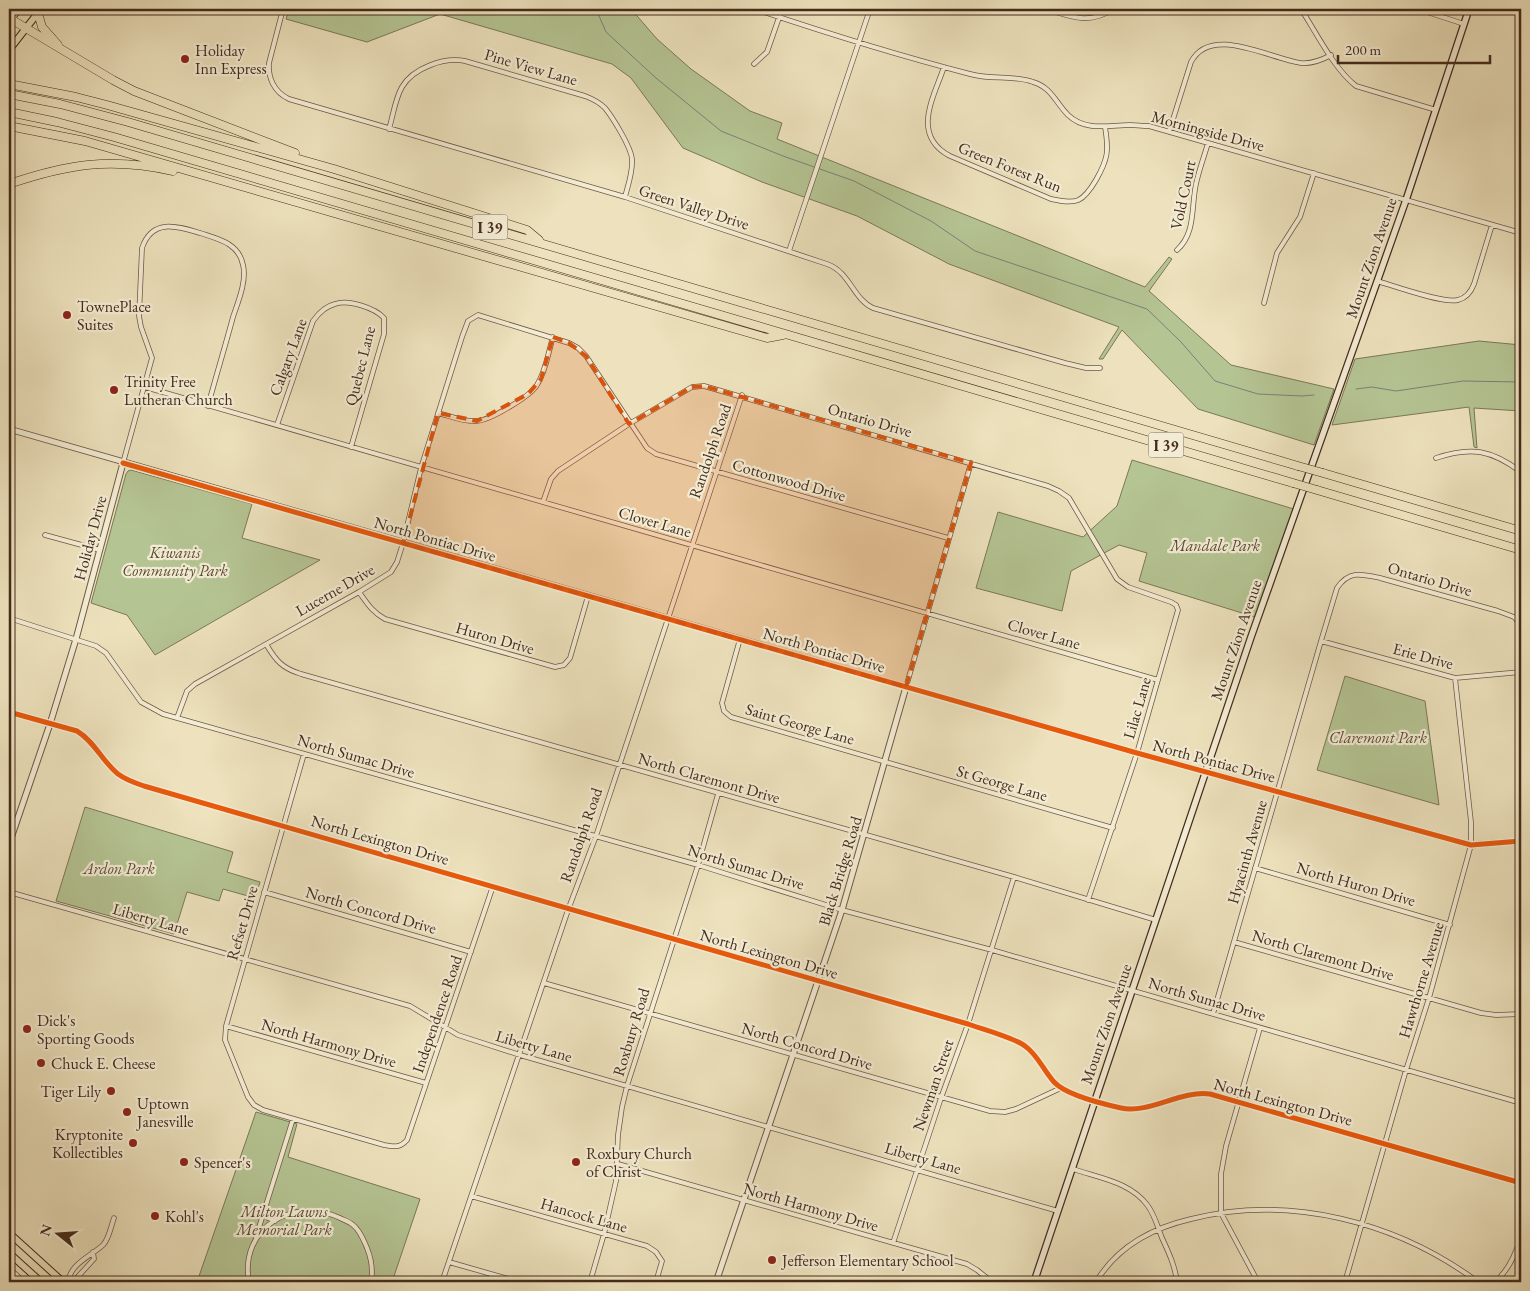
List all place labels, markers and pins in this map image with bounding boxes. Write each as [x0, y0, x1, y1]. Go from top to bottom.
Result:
place label: Holiday Inn Express [195, 40, 267, 79]
marker: Holiday Inn Express [179, 53, 191, 65]
place label: TownePlace Suites [77, 296, 151, 335]
marker: TownePlace Suites [61, 309, 73, 321]
place label: Trinity Free Lutheran Church [124, 371, 233, 410]
marker: Trinity Free Lutheran Church [108, 384, 120, 396]
place label: Dick's Sporting Goods [37, 1010, 134, 1049]
marker: Dick's Sporting Goods [21, 1023, 33, 1035]
place label: Chuck E. Cheese [51, 1053, 155, 1074]
marker: Chuck E. Cheese [35, 1057, 47, 1069]
place label: Tiger Lily [41, 1081, 102, 1102]
marker: Tiger Lily [105, 1085, 117, 1097]
place label: Uptown Janesville [135, 1093, 194, 1132]
marker: Uptown Janesville [121, 1106, 133, 1118]
place label: Kryptonite Kollectibles [52, 1124, 123, 1163]
marker: Kryptonite Kollectibles [127, 1137, 139, 1149]
place label: Roxbury Church of Christ [586, 1143, 692, 1182]
place label: Spencer's [194, 1152, 251, 1173]
marker: Spencer's [178, 1156, 190, 1168]
marker: Roxbury Church of Christ [570, 1156, 582, 1168]
place label: Kohl's [165, 1206, 204, 1227]
marker: Kohl's [149, 1210, 161, 1222]
place label: Jefferson Elementary School [780, 1250, 954, 1271]
marker: Jefferson Elementary School [766, 1254, 778, 1266]

